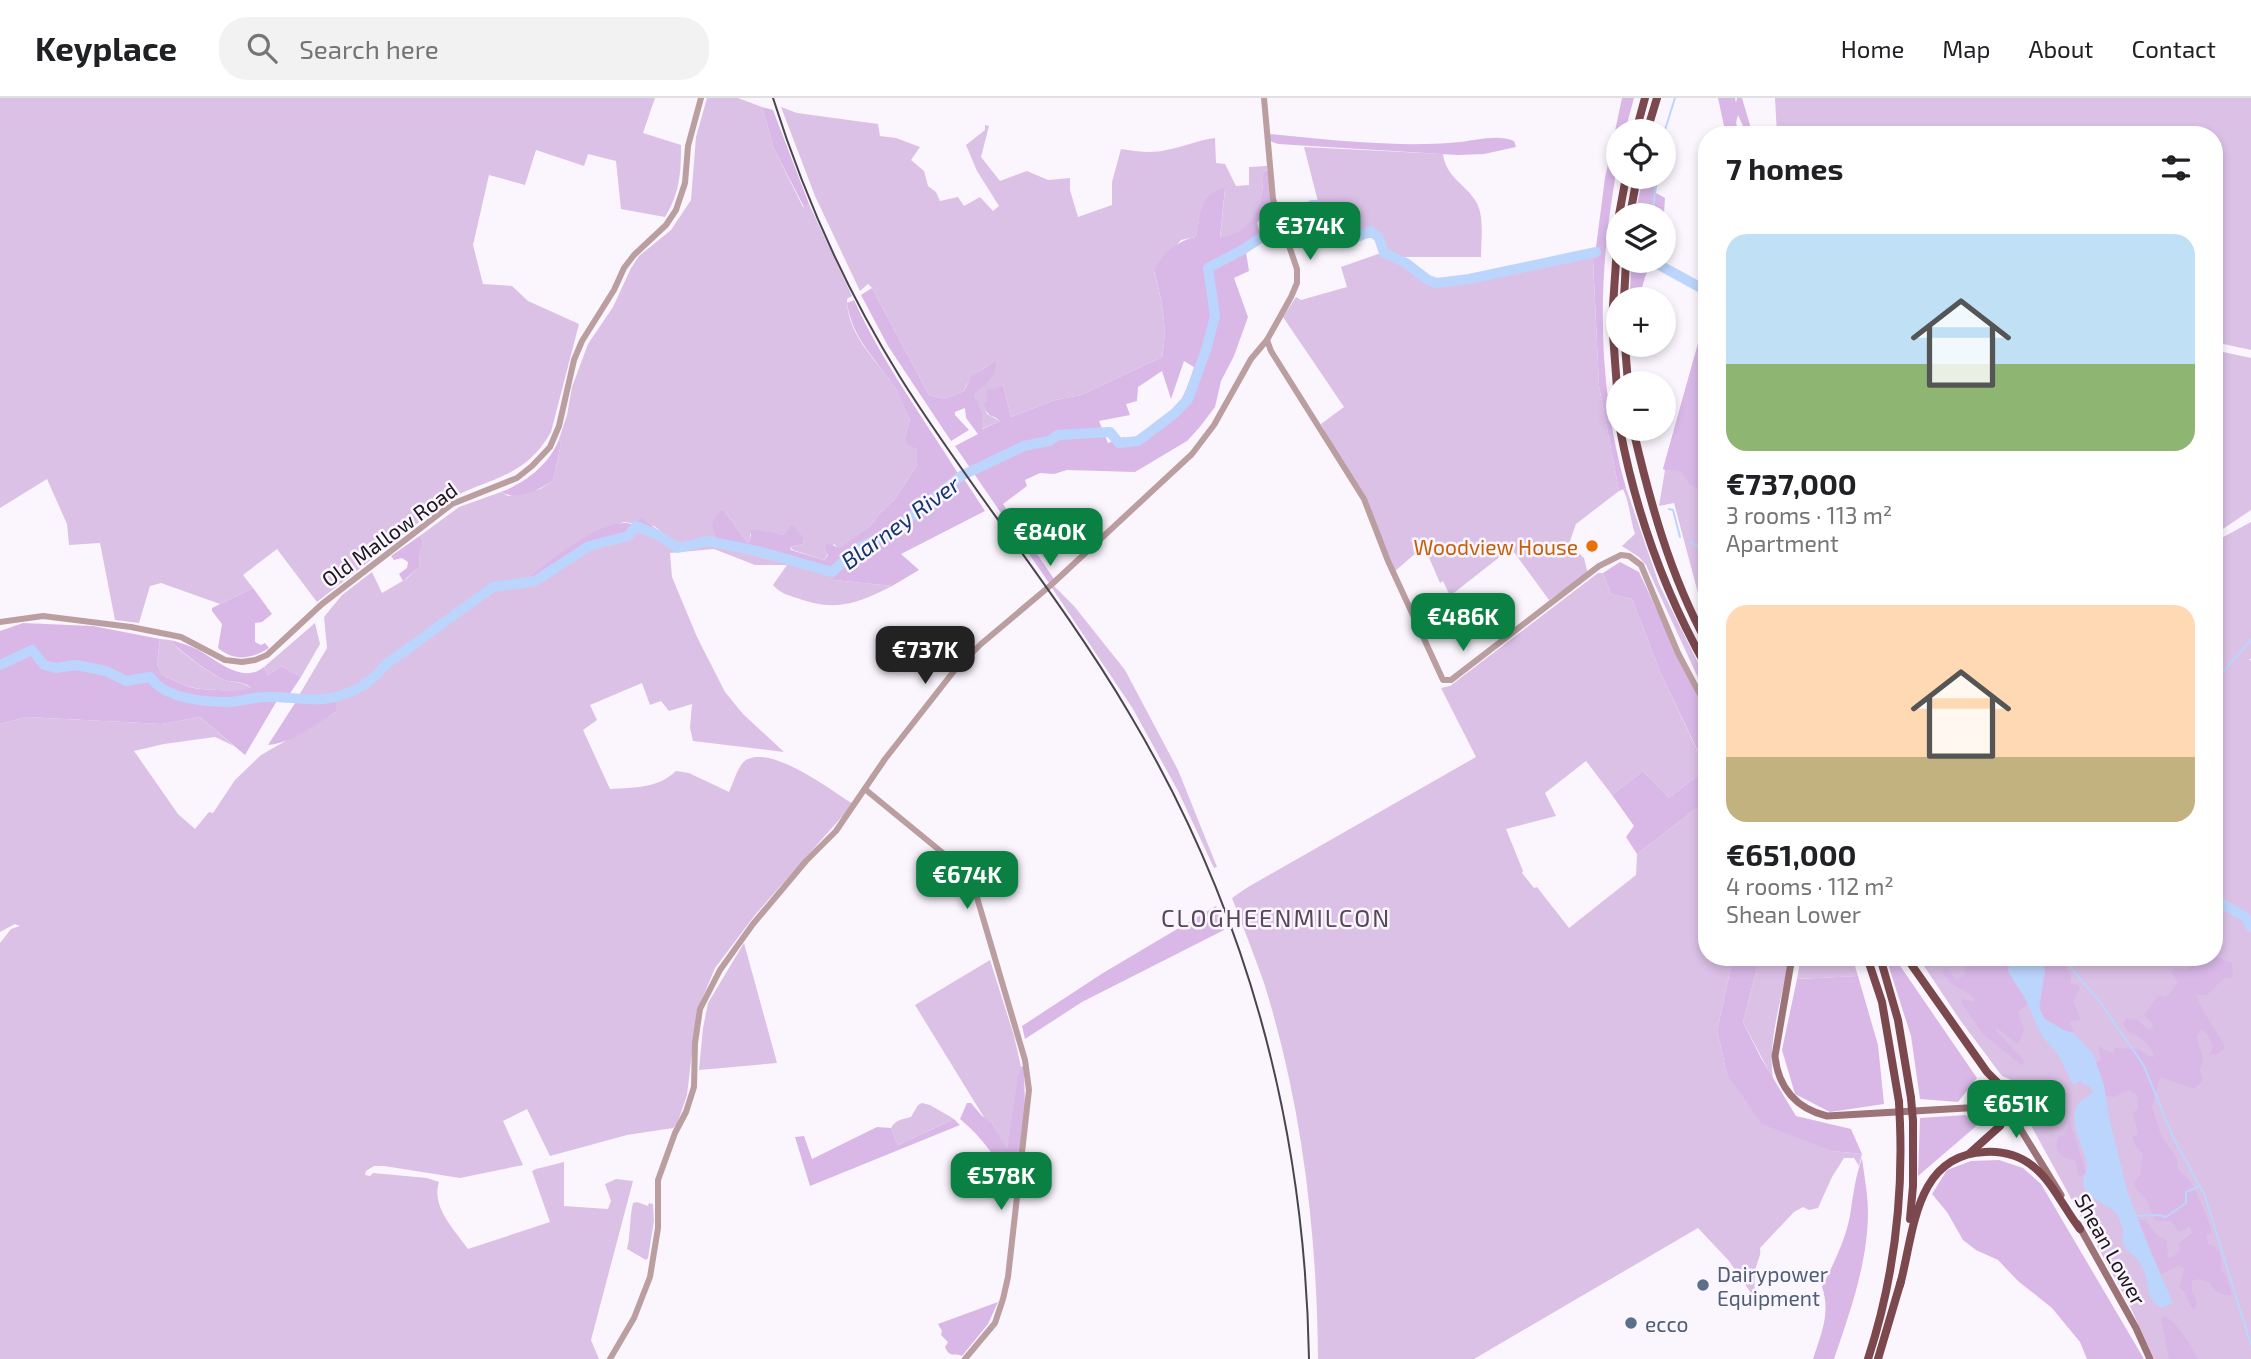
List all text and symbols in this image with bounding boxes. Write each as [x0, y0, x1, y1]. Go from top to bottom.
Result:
search box [219, 17, 709, 80]
text: Keyplace [35, 28, 177, 68]
icon: search [243, 29, 281, 67]
text: Search here [299, 33, 439, 64]
text: Home [1841, 34, 1904, 63]
text: Map [1942, 34, 1990, 63]
text: About [2028, 34, 2094, 63]
text: Contact [2132, 34, 2216, 63]
map controls [1606, 119, 1676, 441]
button: locate [1606, 119, 1676, 189]
icon: filters [2157, 149, 2195, 187]
text: 7 homes [1726, 150, 1843, 186]
pin: €374K [1261, 202, 1359, 262]
button: layers [1606, 203, 1676, 273]
text: €374K [1275, 211, 1345, 239]
icon: home [1898, 280, 2024, 406]
button: + [1606, 287, 1676, 357]
button: − [1606, 371, 1676, 441]
text: €737,000 [1726, 465, 1857, 501]
water label: Blarney River [835, 469, 966, 574]
street label: Old Mallow Road [316, 477, 462, 591]
text: 3 rooms · 113 m² [1726, 501, 1892, 529]
pin: €840K [1001, 508, 1099, 568]
text: €840K [1014, 517, 1086, 545]
text: Apartment [1726, 529, 1839, 557]
place label: Woodview House [1414, 534, 1578, 559]
marker: Woodview House [1584, 538, 1600, 554]
pin: €486K [1414, 594, 1512, 653]
text: €486K [1427, 602, 1499, 630]
pin: €737K [876, 626, 974, 686]
text: €737K [892, 635, 958, 663]
icon: home [1898, 651, 2024, 777]
text: €651,000 [1726, 836, 1857, 872]
pin: €674K [918, 852, 1016, 911]
text: €674K [932, 860, 1002, 888]
text: 4 rooms · 112 m² [1726, 872, 1894, 900]
text: Shean Lower [1726, 900, 1861, 928]
district label: CLOGHEENMILCON [1161, 903, 1391, 932]
pin: €651K [1967, 1080, 2065, 1140]
text: €651K [1983, 1089, 2049, 1117]
pin: €578K [952, 1152, 1050, 1212]
text: €578K [967, 1161, 1035, 1189]
street label: Shean Lower [2070, 1189, 2152, 1309]
place label: Dairypower Equipment [1717, 1261, 1829, 1310]
marker: Dairypower Equipment [1695, 1277, 1711, 1293]
place label: ecco [1645, 1311, 1688, 1336]
marker: ecco [1623, 1315, 1639, 1331]

